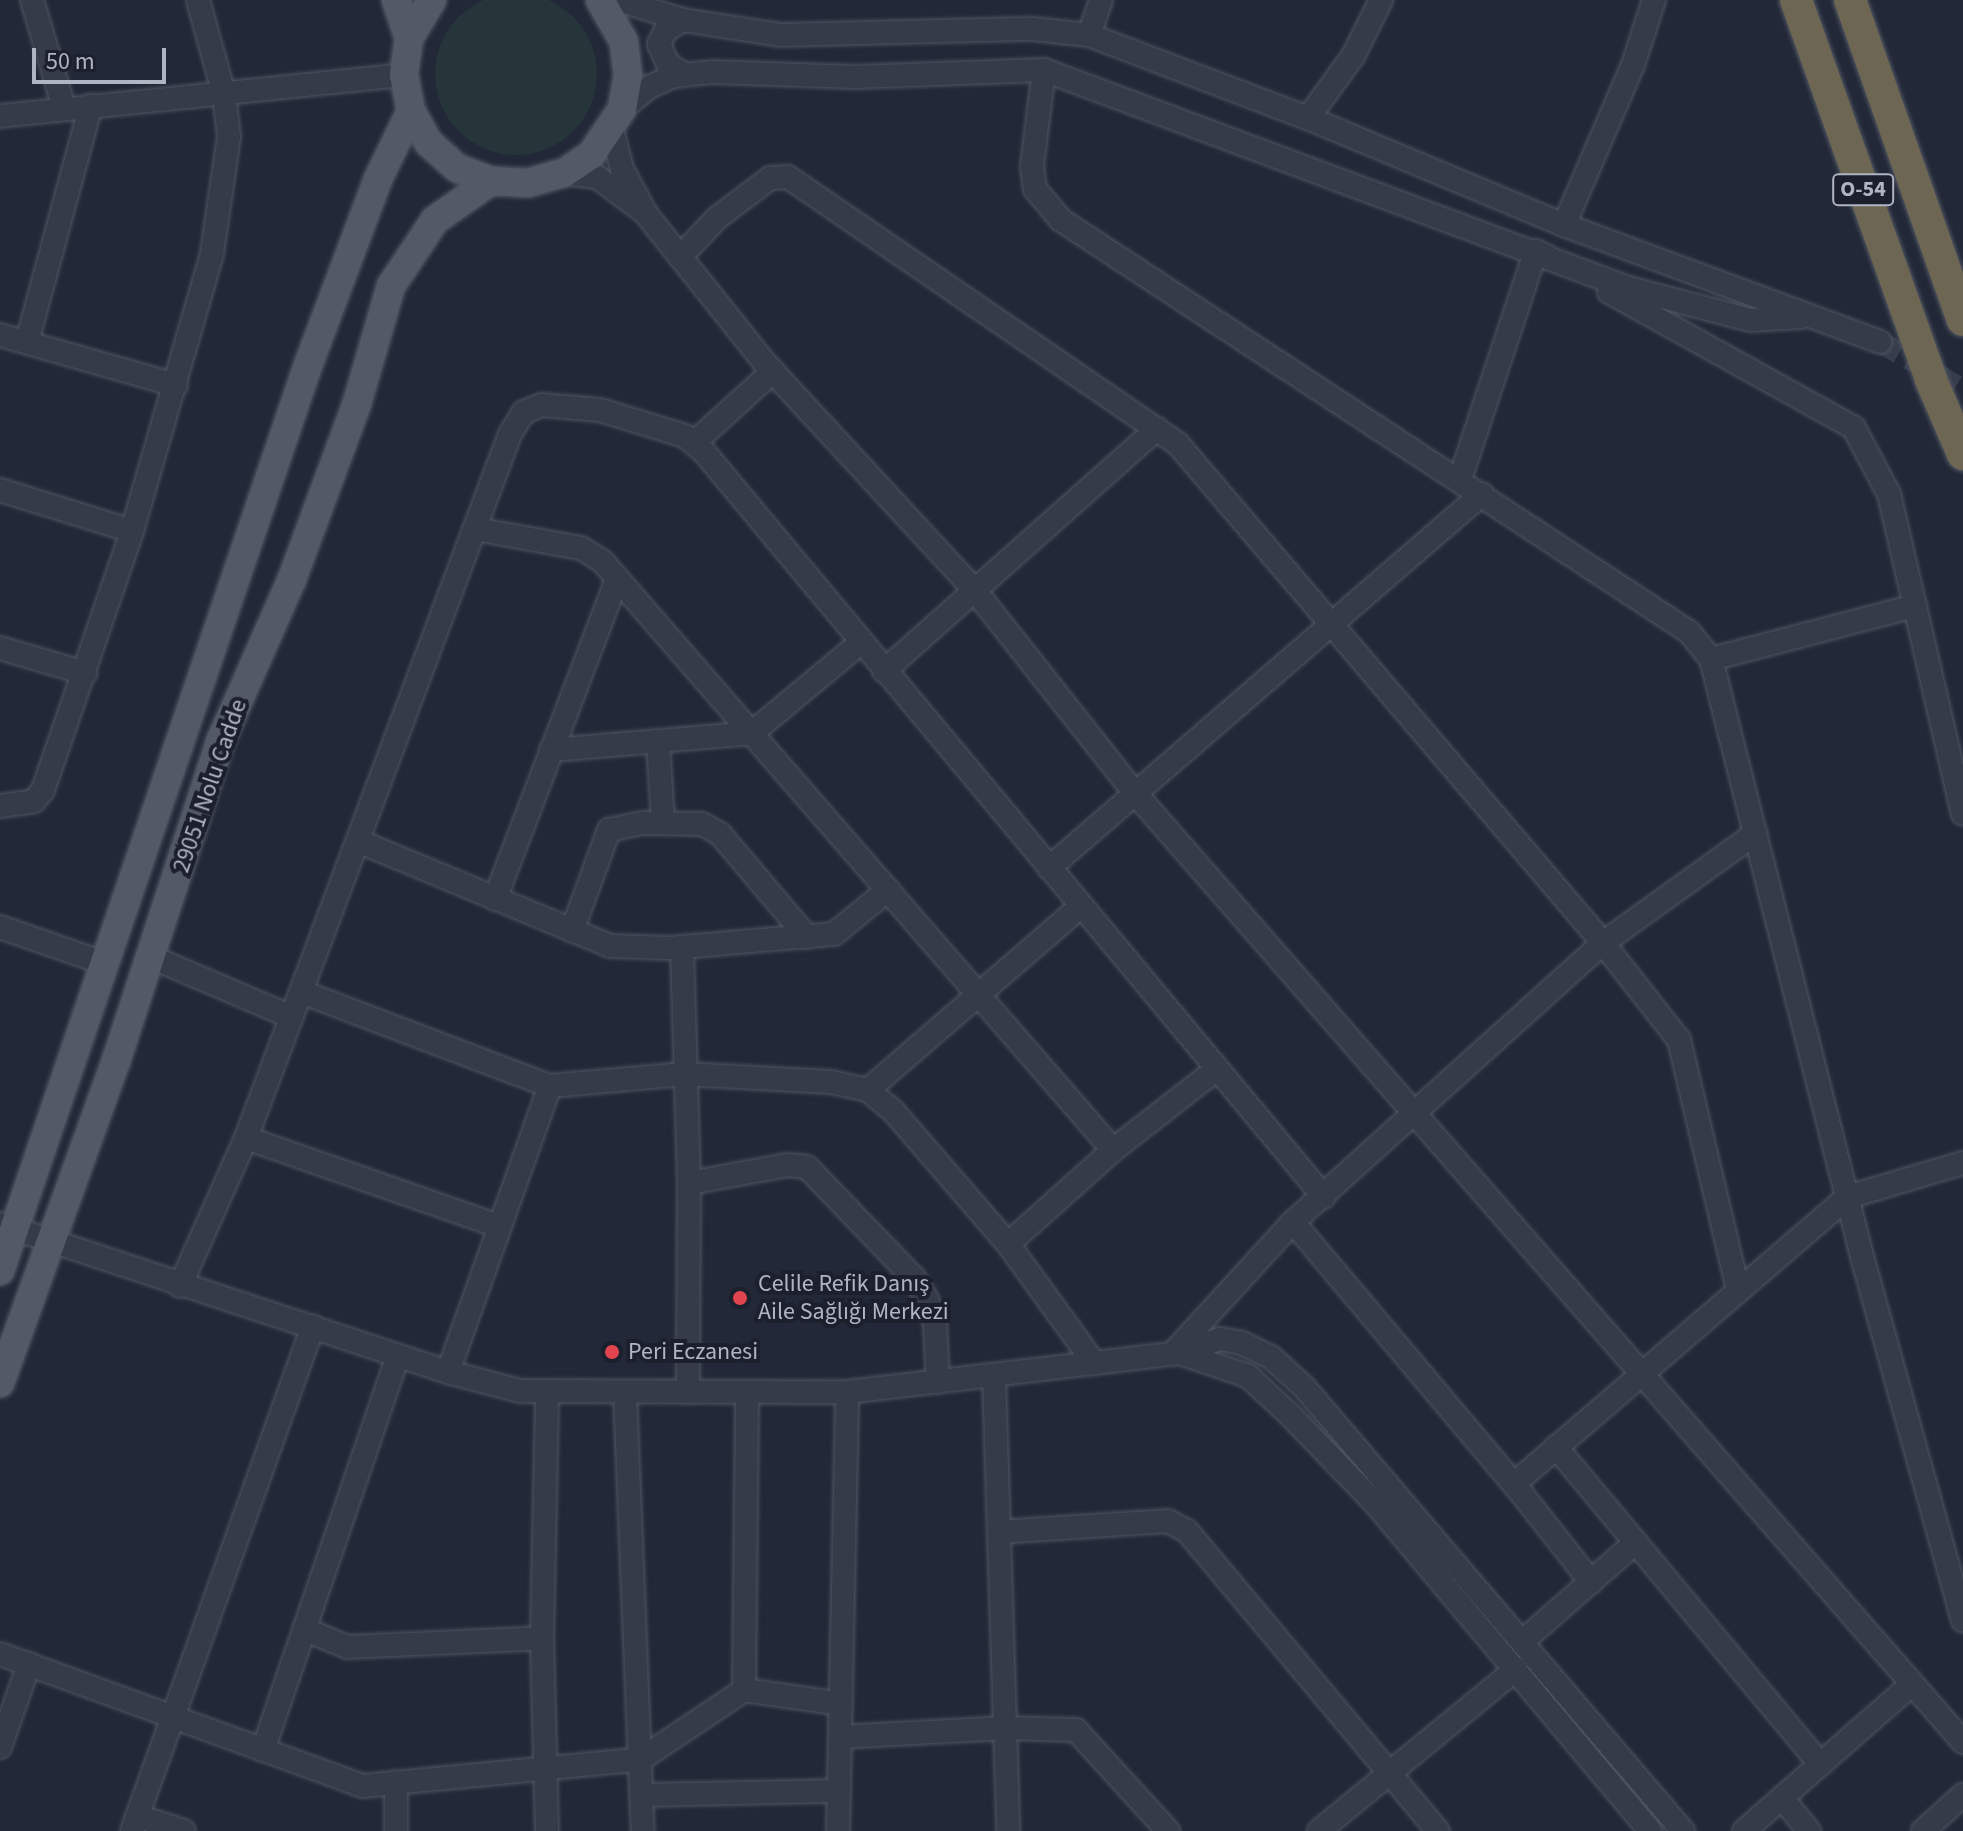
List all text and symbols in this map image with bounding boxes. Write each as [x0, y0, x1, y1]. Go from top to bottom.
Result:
scale bar [36, 32, 170, 82]
text: 50 m [46, 44, 95, 79]
road number: O-54 [1831, 172, 1895, 208]
street label: 29051 Nolu Cadde [167, 696, 253, 876]
place label: Celile Refik Danış Aile Sağlığı Merkezi [758, 1270, 949, 1326]
marker: Celile Refik Danış Aile Sağlığı Merkezi [729, 1287, 751, 1309]
place label: Peri Eczanesi [628, 1338, 758, 1366]
marker: Peri Eczanesi [603, 1343, 621, 1361]

